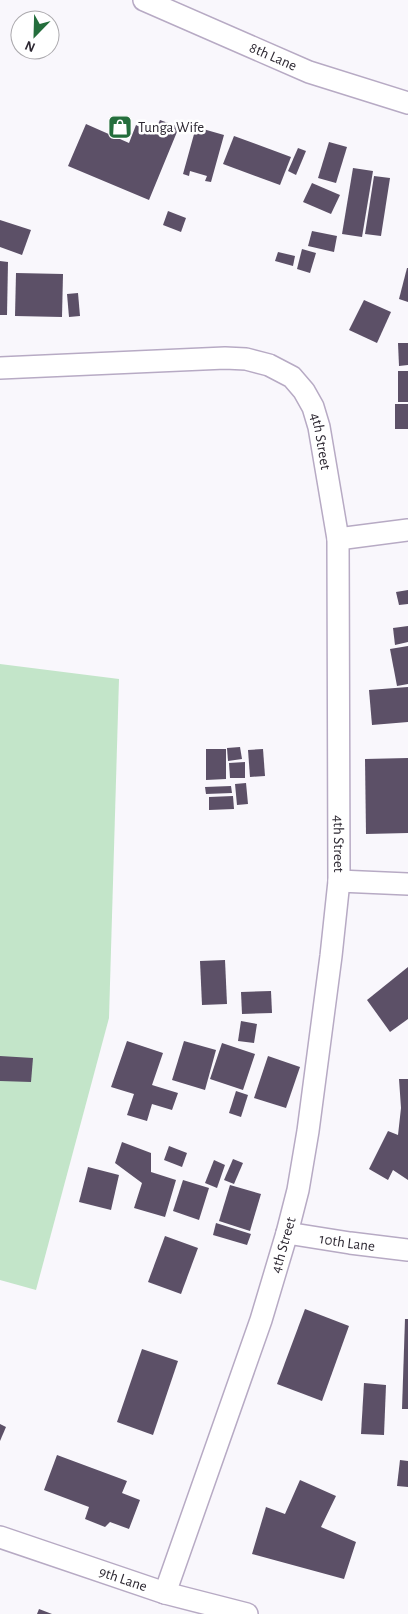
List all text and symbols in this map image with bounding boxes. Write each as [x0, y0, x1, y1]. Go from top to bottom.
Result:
north arrow [10, 10, 60, 60]
text: N [23, 38, 38, 54]
street label: 8th Lane [247, 40, 299, 74]
shop icon: Tunga Wife [107, 114, 133, 140]
place label: Tunga Wife [138, 120, 204, 135]
street label: 4th Street [307, 411, 333, 471]
street label: 4th Street [331, 815, 346, 873]
street label: 4th Street [268, 1215, 299, 1275]
street label: 10th Lane [318, 1231, 376, 1254]
street label: 9th Lane [97, 1564, 149, 1594]

